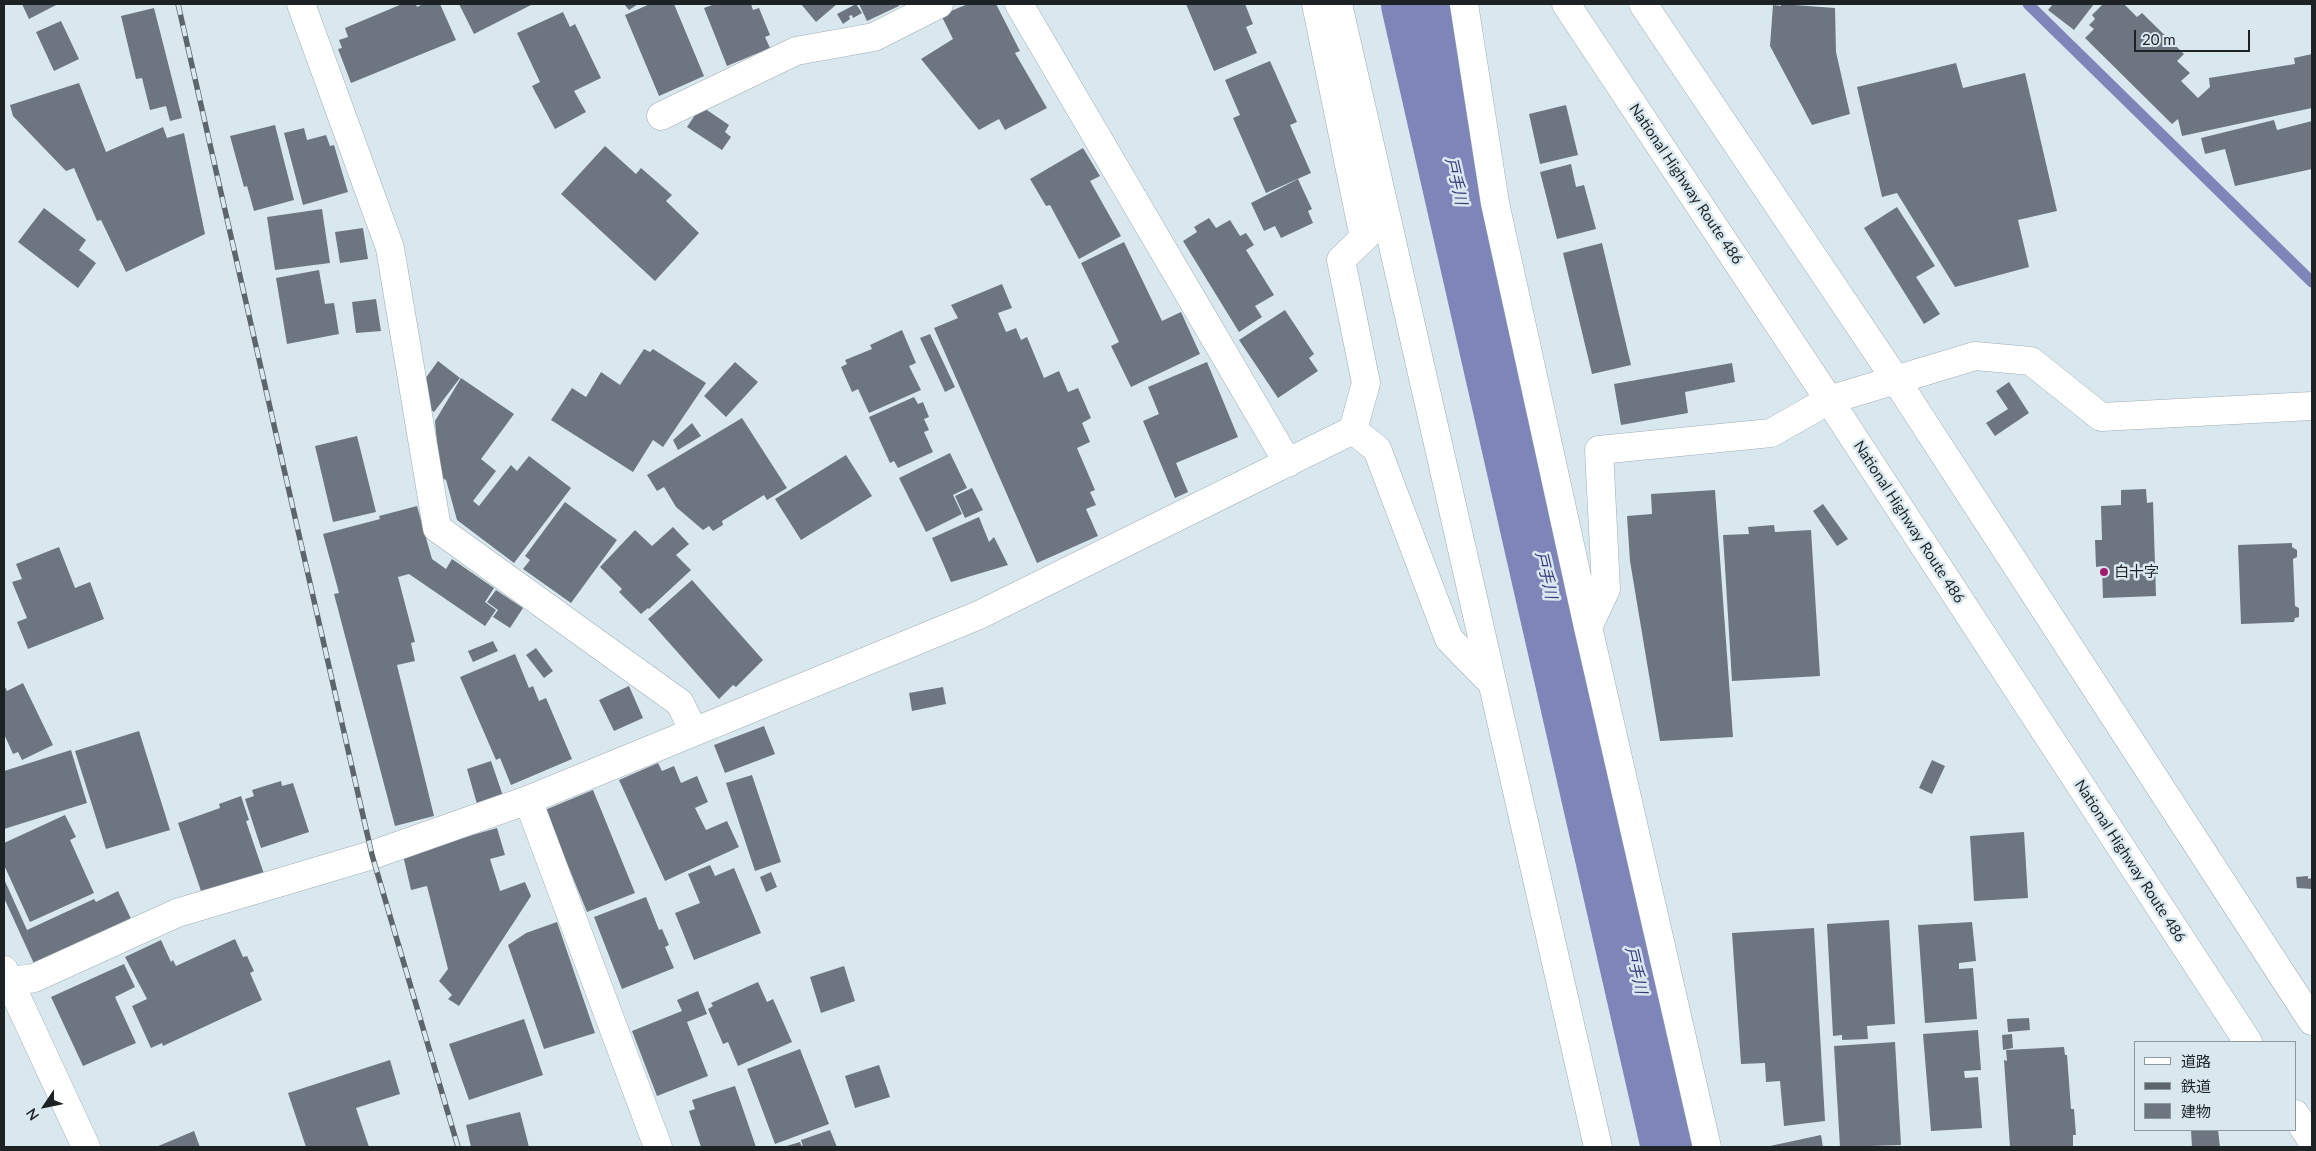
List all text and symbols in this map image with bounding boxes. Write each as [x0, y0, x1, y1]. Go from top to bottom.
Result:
scale bar [2136, 20, 2252, 52]
text: 20 m [2142, 30, 2176, 48]
street label: National Highway Route 486 [1625, 100, 1747, 268]
water label: 戸手川 [1441, 155, 1471, 207]
street label: National Highway Route 486 [1850, 437, 1968, 607]
water label: 戸手川 [1531, 549, 1561, 601]
place label: 白十字 [2114, 563, 2159, 581]
marker: 白十字 [2098, 566, 2110, 578]
street label: National Highway Route 486 [2071, 776, 2189, 946]
water label: 戸手川 [1621, 944, 1651, 996]
legend [2134, 1041, 2296, 1131]
text: 道路 [2181, 1052, 2211, 1070]
text: 鉄道 [2181, 1077, 2211, 1095]
north arrow [20, 1081, 70, 1131]
text: 建物 [2181, 1102, 2211, 1120]
text: N [22, 1105, 42, 1124]

